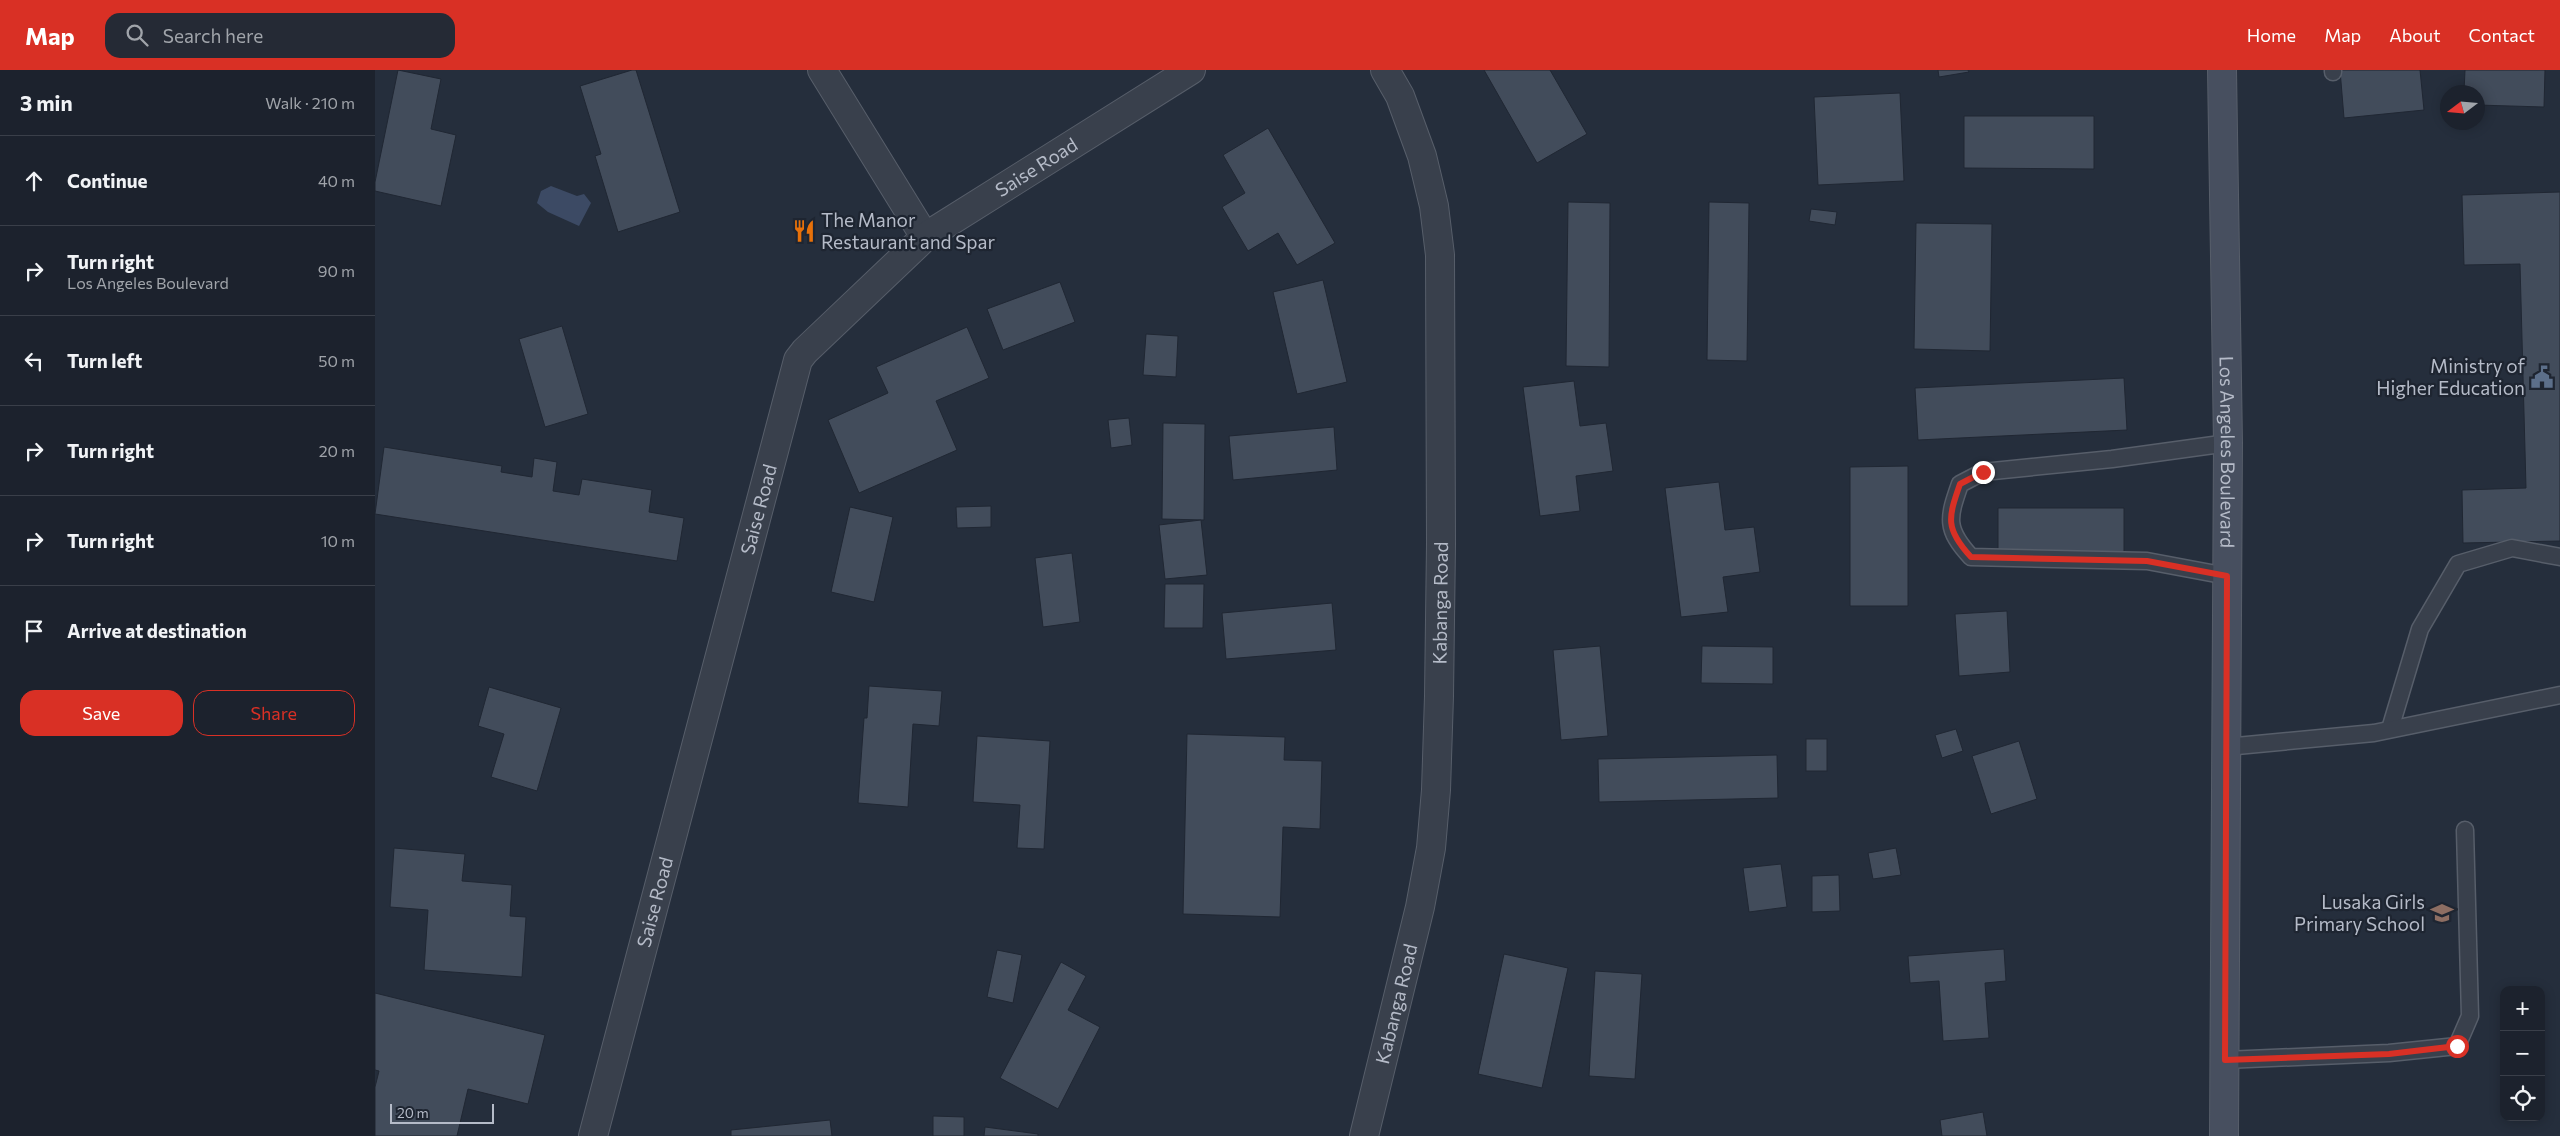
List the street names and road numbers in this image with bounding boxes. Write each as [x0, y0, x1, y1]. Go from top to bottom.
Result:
street label: Saise Road [991, 132, 1081, 201]
street label: Los Angeles Boulevard [2216, 356, 2240, 548]
street label: Saise Road [735, 462, 781, 557]
street label: Kabanga Road [1427, 541, 1452, 665]
street label: Saise Road [631, 854, 677, 950]
street label: Kabanga Road [1370, 941, 1422, 1066]

